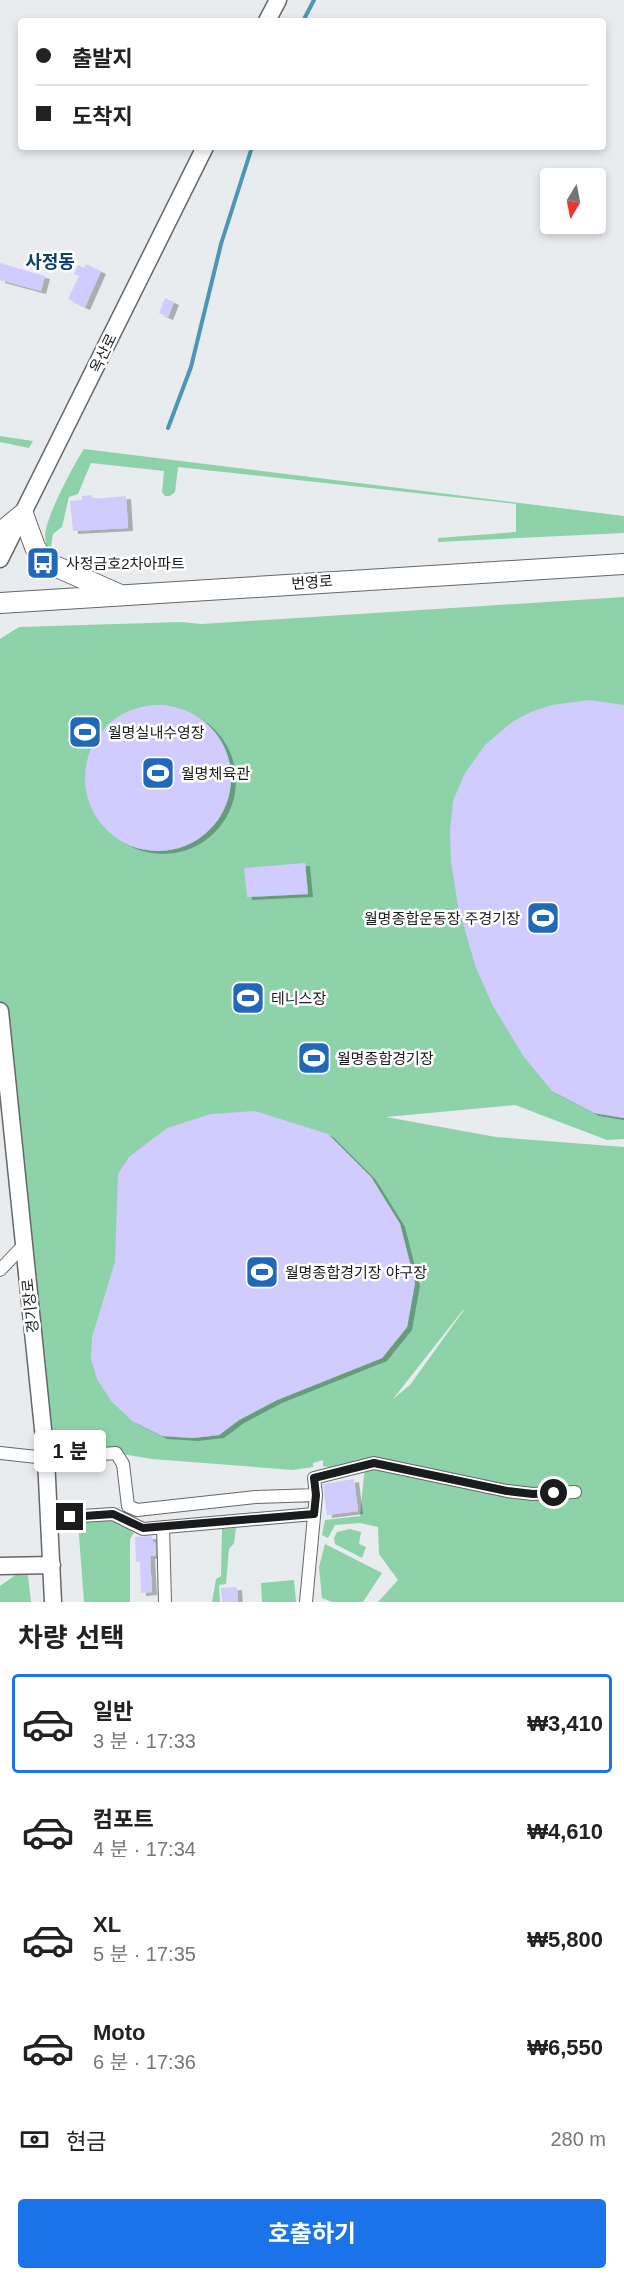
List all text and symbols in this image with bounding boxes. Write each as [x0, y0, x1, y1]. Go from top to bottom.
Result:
text: 출발지 [72, 46, 133, 71]
text: 도착지 [72, 104, 133, 129]
north arrow [540, 168, 606, 234]
map controls [540, 168, 606, 234]
district label: 사정동 [25, 252, 75, 272]
street label: 옥산로 [86, 331, 120, 375]
bus stop icon: 사정금호2차아파트 [25, 545, 61, 581]
place label: 사정금호2차아파트 [66, 555, 185, 572]
street label: 번영로 [291, 572, 333, 592]
sports icon: 월명실내수영장 [67, 714, 103, 750]
place label: 월명실내수영장 [108, 724, 205, 741]
sports icon: 월명체육관 [140, 755, 176, 791]
place label: 월명체육관 [181, 765, 250, 782]
sports icon: 월명종합운동장 주경기장 [525, 900, 561, 936]
place label: 월명종합운동장 주경기장 [364, 910, 520, 927]
sports icon: 테니스장 [230, 980, 266, 1016]
place label: 테니스장 [271, 990, 326, 1007]
sports icon: 월명종합경기장 [296, 1040, 332, 1076]
place label: 월명종합경기장 [337, 1050, 434, 1067]
sports icon: 월명종합경기장 야구장 [244, 1254, 280, 1290]
place label: 월명종합경기장 야구장 [285, 1264, 427, 1281]
street label: 경기장로 [19, 1278, 41, 1334]
callout: 1 분 [34, 1430, 106, 1472]
text: 1 분 [52, 1440, 88, 1462]
route start [540, 1479, 567, 1506]
route end [56, 1503, 83, 1530]
text: 차량 선택 [18, 1623, 125, 1653]
icon: car [21, 1697, 75, 1751]
text: 일반 [93, 1699, 133, 1724]
text: ₩3,410 [527, 1711, 603, 1736]
text: 3 분 · 17:33 [93, 1730, 196, 1752]
icon: car [21, 1805, 75, 1859]
text: 컴포트 [93, 1807, 154, 1832]
text: ₩4,610 [527, 1819, 603, 1844]
text: 4 분 · 17:34 [93, 1838, 196, 1860]
text: XL [93, 1912, 121, 1937]
icon: car [21, 1913, 75, 1967]
text: ₩5,800 [527, 1927, 603, 1952]
text: 5 분 · 17:35 [93, 1943, 196, 1965]
text: Moto [93, 2020, 146, 2045]
icon: car [21, 2021, 75, 2075]
text: ₩6,550 [527, 2035, 603, 2060]
text: 6 분 · 17:36 [93, 2051, 196, 2073]
icon: cash [18, 2123, 51, 2156]
text: 280 m [550, 2128, 606, 2150]
text: 현금 [66, 2129, 106, 2154]
button: 호출하기 [18, 2199, 606, 2268]

